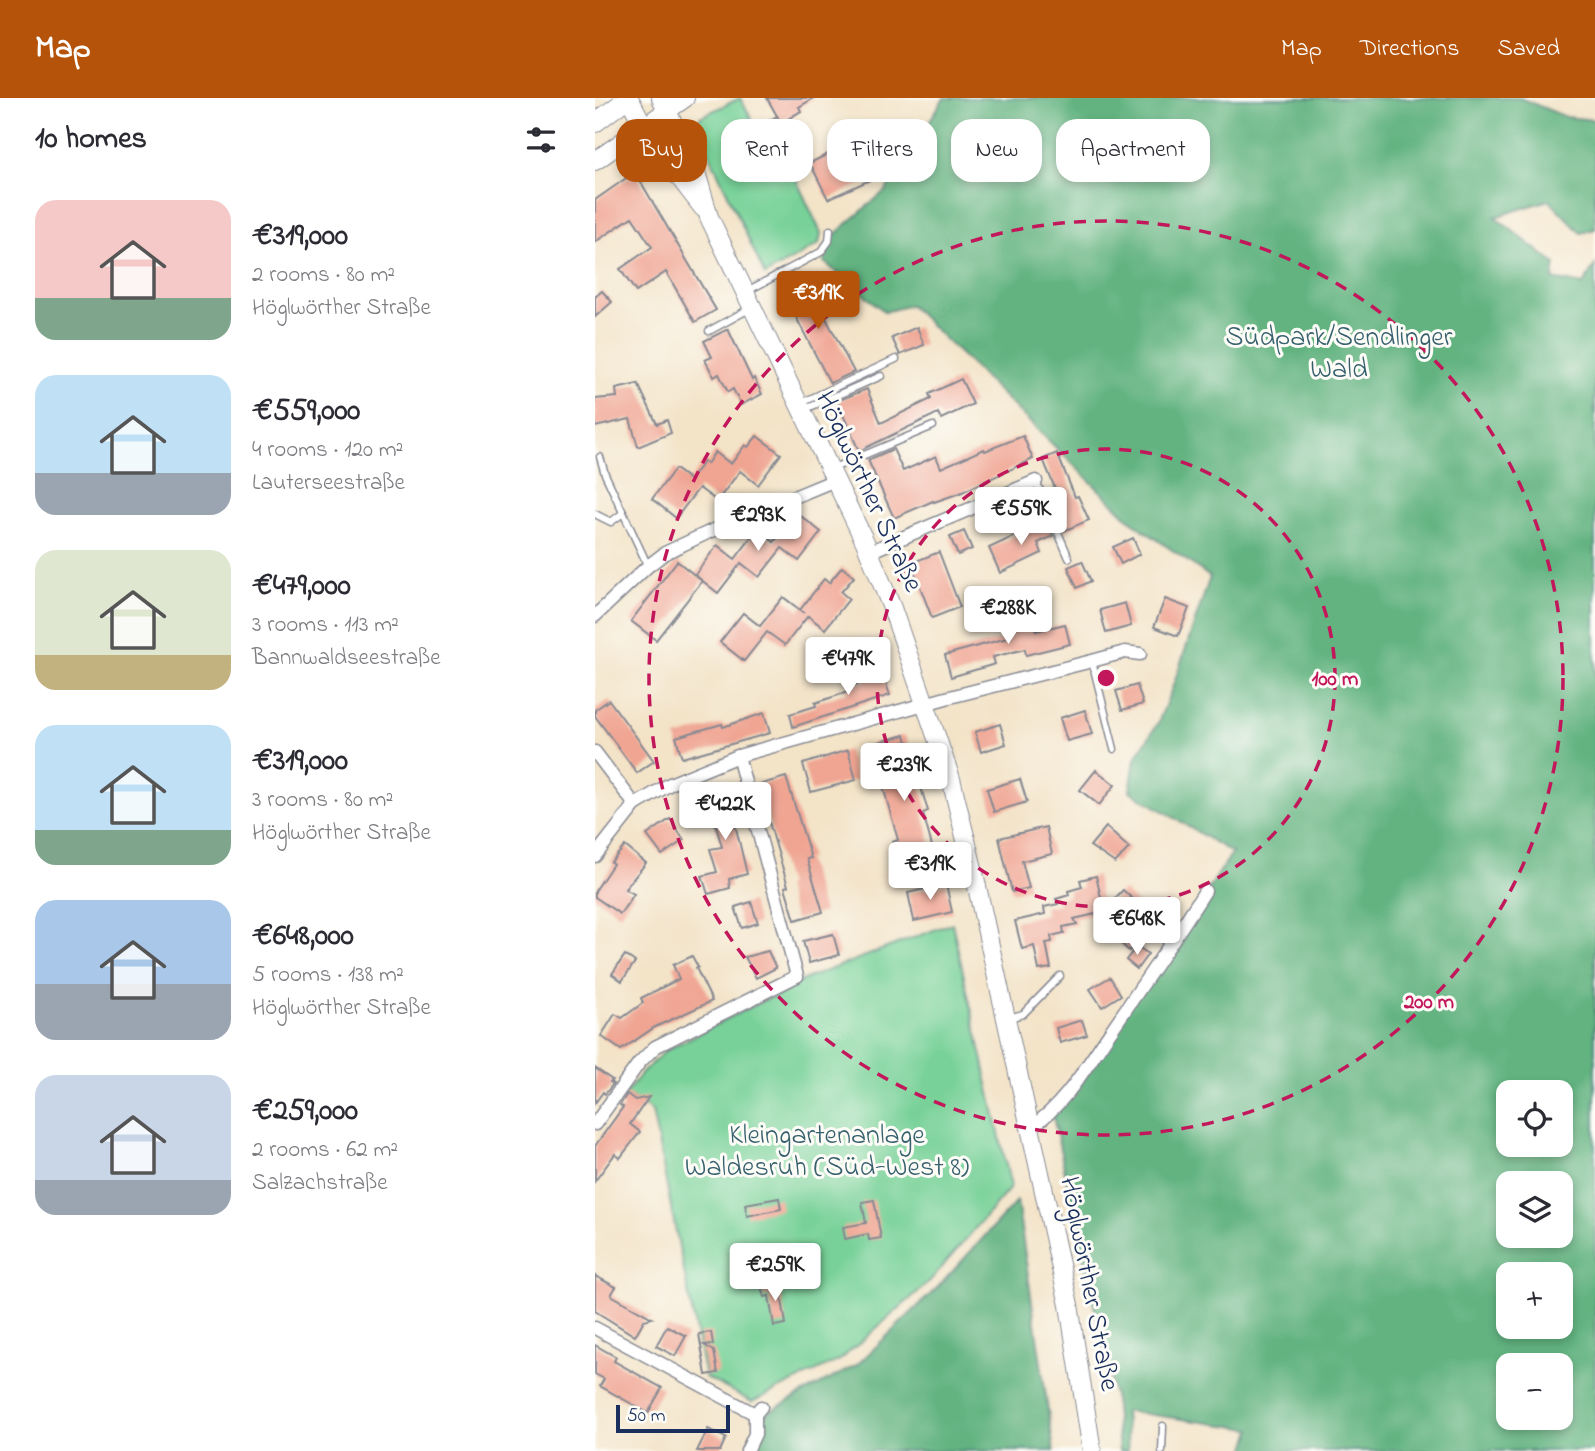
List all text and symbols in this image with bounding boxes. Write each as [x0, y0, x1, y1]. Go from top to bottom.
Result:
text: Map [35, 25, 91, 73]
text: Map [1281, 32, 1322, 67]
text: Directions [1360, 32, 1459, 67]
text: Saved [1497, 32, 1560, 67]
text: 10 homes [35, 118, 147, 162]
chip: Buy [616, 119, 707, 182]
chip: Rent [721, 119, 813, 182]
chip: Filters [827, 119, 937, 182]
chip: New [951, 119, 1042, 182]
chip: Apartment [1056, 119, 1210, 182]
icon: filters [522, 121, 560, 159]
text: €319,000 [252, 215, 348, 259]
icon: home [91, 228, 175, 312]
text: 2 rooms · 80 m² [252, 259, 395, 292]
pin: €319K [769, 272, 867, 331]
text: €319K [793, 277, 843, 310]
text: Höglwörther Straße [252, 292, 431, 325]
park label: Südpark/Sendlinger Wald [1225, 318, 1453, 391]
street label: Höglwörther Straße [803, 385, 933, 600]
text: €559,000 [252, 390, 360, 434]
icon: home [91, 403, 175, 487]
text: 4 rooms · 120 m² [252, 434, 403, 467]
text: Lauterseestraße [252, 467, 405, 500]
pin: €559K [972, 488, 1070, 547]
text: €559K [991, 493, 1051, 526]
pin: €293K [709, 494, 807, 553]
text: €293K [730, 499, 786, 532]
text: €479,000 [252, 565, 351, 609]
icon: home [91, 578, 175, 662]
pin: €288K [959, 587, 1057, 646]
text: €288K [980, 592, 1036, 625]
text: 3 rooms · 113 m² [252, 609, 399, 642]
pin: €479K [799, 638, 897, 697]
text: Bannwaldseestraße [252, 642, 441, 675]
text: €479K [821, 643, 875, 676]
text: 100 m [1312, 665, 1358, 695]
centre of rings [1094, 666, 1118, 690]
text: €319,000 [252, 740, 348, 784]
pin: €239K [855, 744, 953, 803]
text: €239K [876, 749, 932, 782]
icon: home [91, 753, 175, 837]
pin: €422K [676, 782, 774, 842]
text: 3 rooms · 80 m² [252, 784, 393, 817]
text: €422K [695, 788, 755, 821]
text: Höglwörther Straße [252, 817, 431, 850]
pin: €319K [881, 842, 979, 902]
text: €319K [905, 848, 955, 881]
pin: €648K [1088, 898, 1186, 957]
text: €648K [1109, 903, 1165, 936]
text: €648,000 [252, 915, 354, 959]
icon: home [91, 928, 175, 1012]
text: 5 rooms · 138 m² [252, 959, 404, 992]
text: 200 m [1403, 988, 1454, 1018]
text: Höglwörther Straße [252, 992, 431, 1025]
map controls [1496, 1080, 1573, 1430]
button: locate [1496, 1080, 1573, 1157]
text: €259,000 [252, 1090, 358, 1134]
icon: home [91, 1103, 175, 1187]
park label: Kleingartenanlage Waldesruh (Süd-West 8) [685, 1116, 969, 1189]
text: 2 rooms · 62 m² [252, 1134, 398, 1167]
text: Salzachstraße [252, 1167, 388, 1200]
button: layers [1496, 1171, 1573, 1248]
street label: Höglwörther Straße [1047, 1173, 1129, 1395]
pin: €259K [726, 1244, 824, 1303]
text: €259K [746, 1249, 804, 1282]
button: + [1496, 1262, 1573, 1339]
button: − [1496, 1353, 1573, 1430]
scale bar [616, 1402, 730, 1434]
text: 50 m [627, 1403, 666, 1430]

